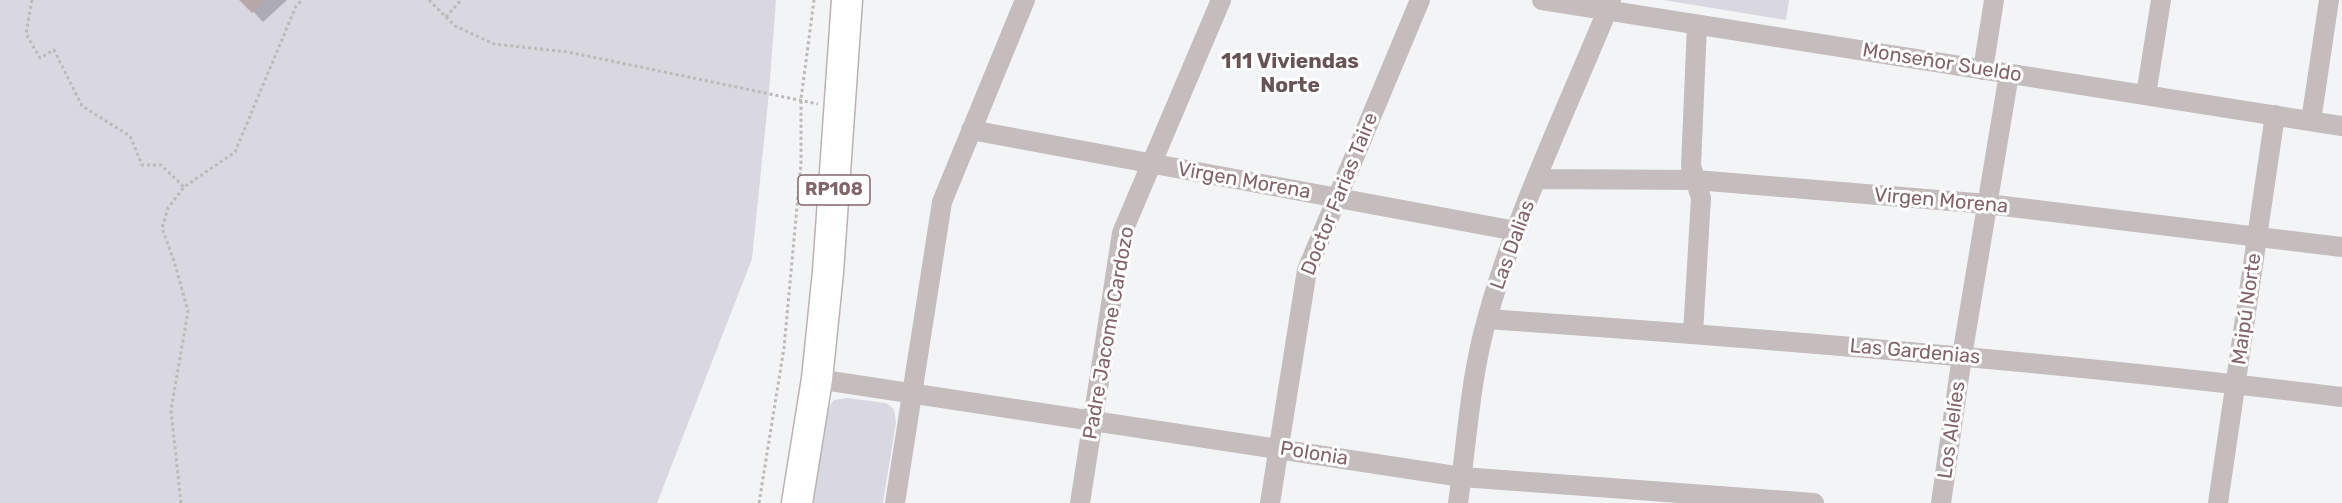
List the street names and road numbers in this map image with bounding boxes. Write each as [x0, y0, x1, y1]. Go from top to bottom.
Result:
street label: Monseñor Sueldo [1861, 39, 2023, 87]
street label: Doctor Farias Taire [1296, 109, 1384, 279]
street label: Virgen Morena [1176, 158, 1312, 204]
road number: RP108 [798, 175, 870, 205]
street label: Virgen Morena [1873, 183, 2009, 219]
street label: Las Dalias [1486, 197, 1540, 293]
street label: Padre Jacome Cardozo [1078, 225, 1140, 441]
street label: Maipú Norte [2227, 252, 2267, 366]
street label: Las Gardenias [1849, 334, 1981, 370]
street label: Los Alelíes [1933, 380, 1971, 480]
street label: Polonia [1278, 437, 1350, 471]

